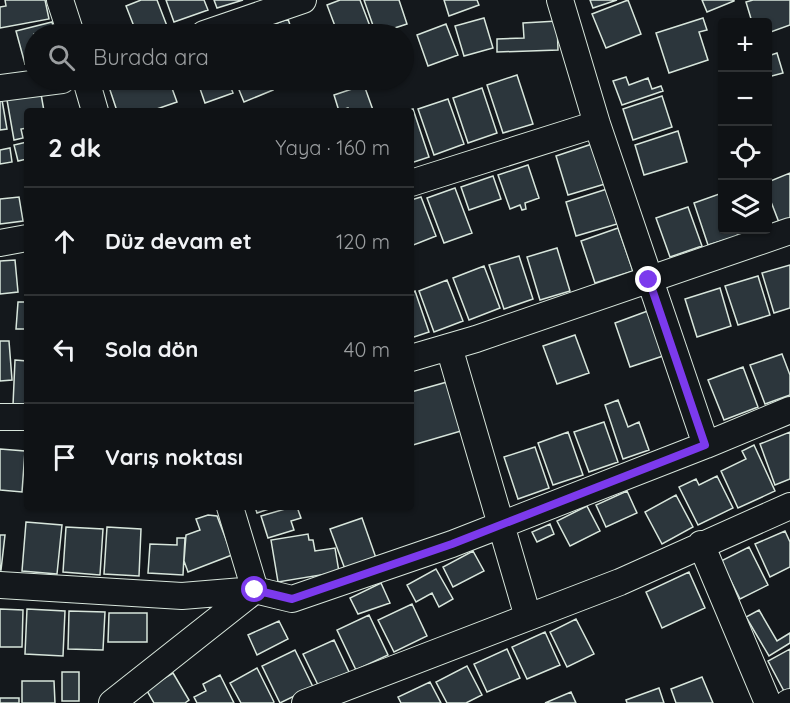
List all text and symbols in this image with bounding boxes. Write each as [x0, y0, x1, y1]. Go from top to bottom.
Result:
map controls [718, 18, 772, 234]
button: + [718, 18, 772, 72]
search box [24, 24, 414, 90]
icon: search [45, 41, 78, 74]
text: Burada ara [93, 43, 209, 71]
button: − [718, 72, 772, 126]
button: locate [718, 126, 772, 180]
text: 2 dk [48, 131, 101, 164]
text: Yaya · 160 m [275, 135, 390, 160]
button: layers [718, 180, 772, 234]
icon: ahead [48, 225, 81, 258]
text: Düz devam et [105, 227, 252, 255]
text: 120 m [336, 229, 390, 254]
route end [635, 266, 661, 292]
icon: left [48, 333, 81, 366]
text: Sola dön [105, 335, 198, 363]
text: 40 m [344, 337, 390, 362]
icon: arrive [48, 441, 81, 474]
text: Varış noktası [105, 443, 243, 471]
route start [241, 576, 267, 602]

